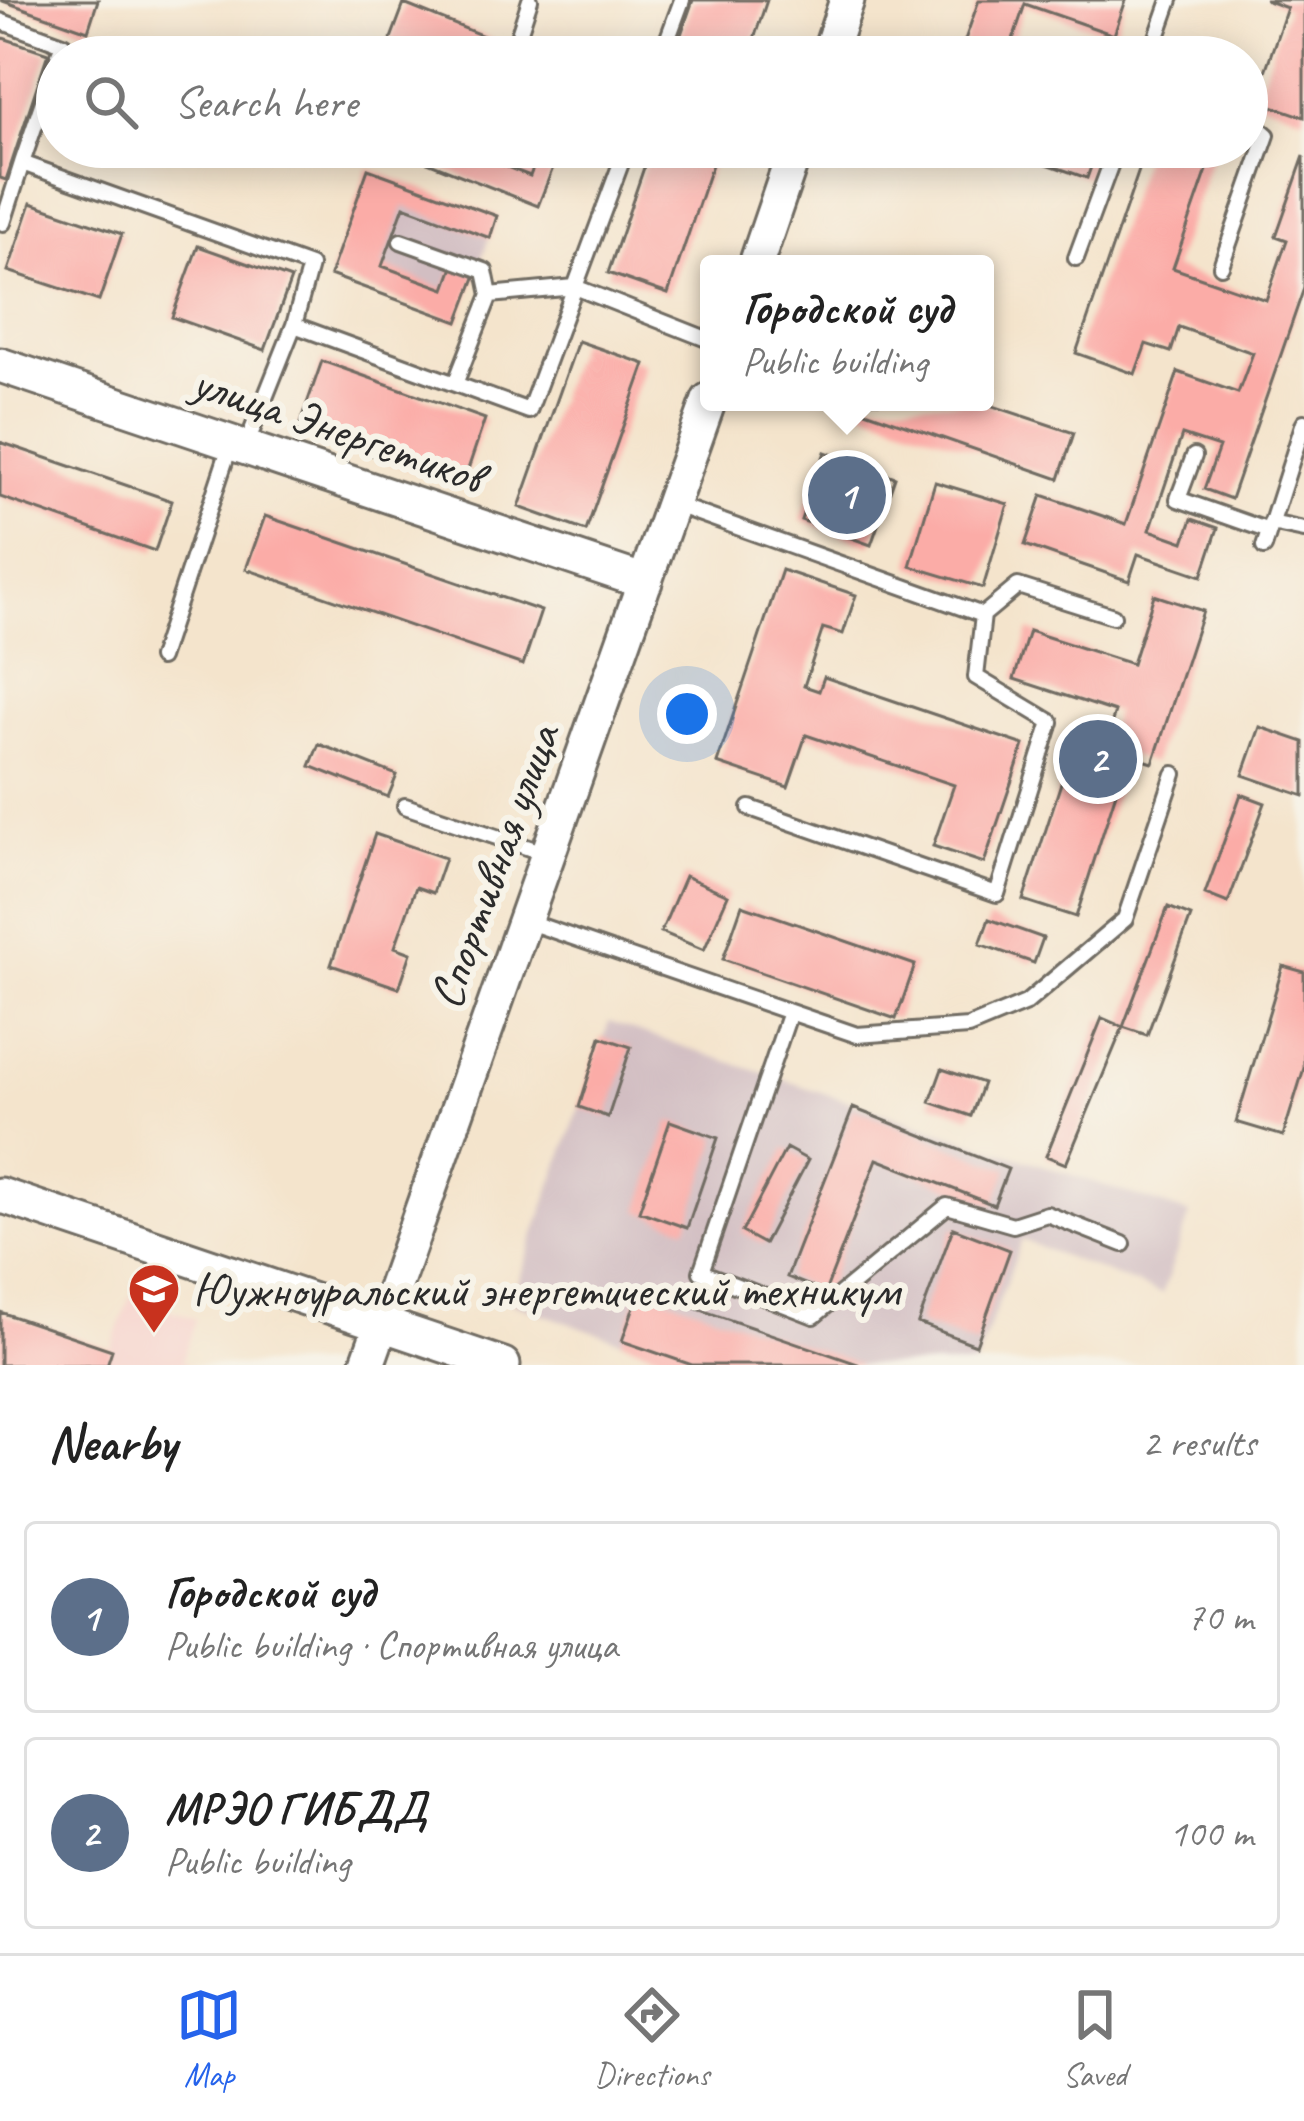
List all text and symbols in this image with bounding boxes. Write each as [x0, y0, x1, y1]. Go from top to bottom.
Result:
search box [36, 36, 1268, 168]
icon: search [78, 69, 144, 135]
text: Search here [174, 74, 357, 131]
popup [700, 255, 994, 411]
text: Городской суд [742, 280, 952, 337]
text: Public building [742, 337, 927, 386]
street label: улица Энергетиков [182, 350, 498, 509]
pin: 1 [808, 450, 886, 540]
your location [657, 684, 717, 744]
street label: Спортивная улица [415, 714, 574, 1016]
pin: 2 [1059, 714, 1137, 804]
place label: Юужноуральский энергетический техникум [193, 1260, 902, 1320]
school or university icon: Юужноуральский энергетический техникум [126, 1261, 182, 1335]
text: Nearby [48, 1411, 176, 1475]
text: 2 results [1142, 1419, 1256, 1468]
text: Городской суд [165, 1564, 375, 1621]
text: 1 [81, 1593, 99, 1642]
text: 70 m [1187, 1593, 1253, 1642]
text: Public building · Спортивная улица [165, 1621, 618, 1670]
text: МРЭО ГИБДД [165, 1780, 426, 1837]
text: 2 [81, 1809, 99, 1858]
text: 100 m [1169, 1809, 1253, 1858]
text: Public building [165, 1837, 350, 1886]
tab: Map [176, 1982, 242, 2096]
tab: Directions [595, 1982, 709, 2096]
tab: Saved [1062, 1982, 1128, 2096]

